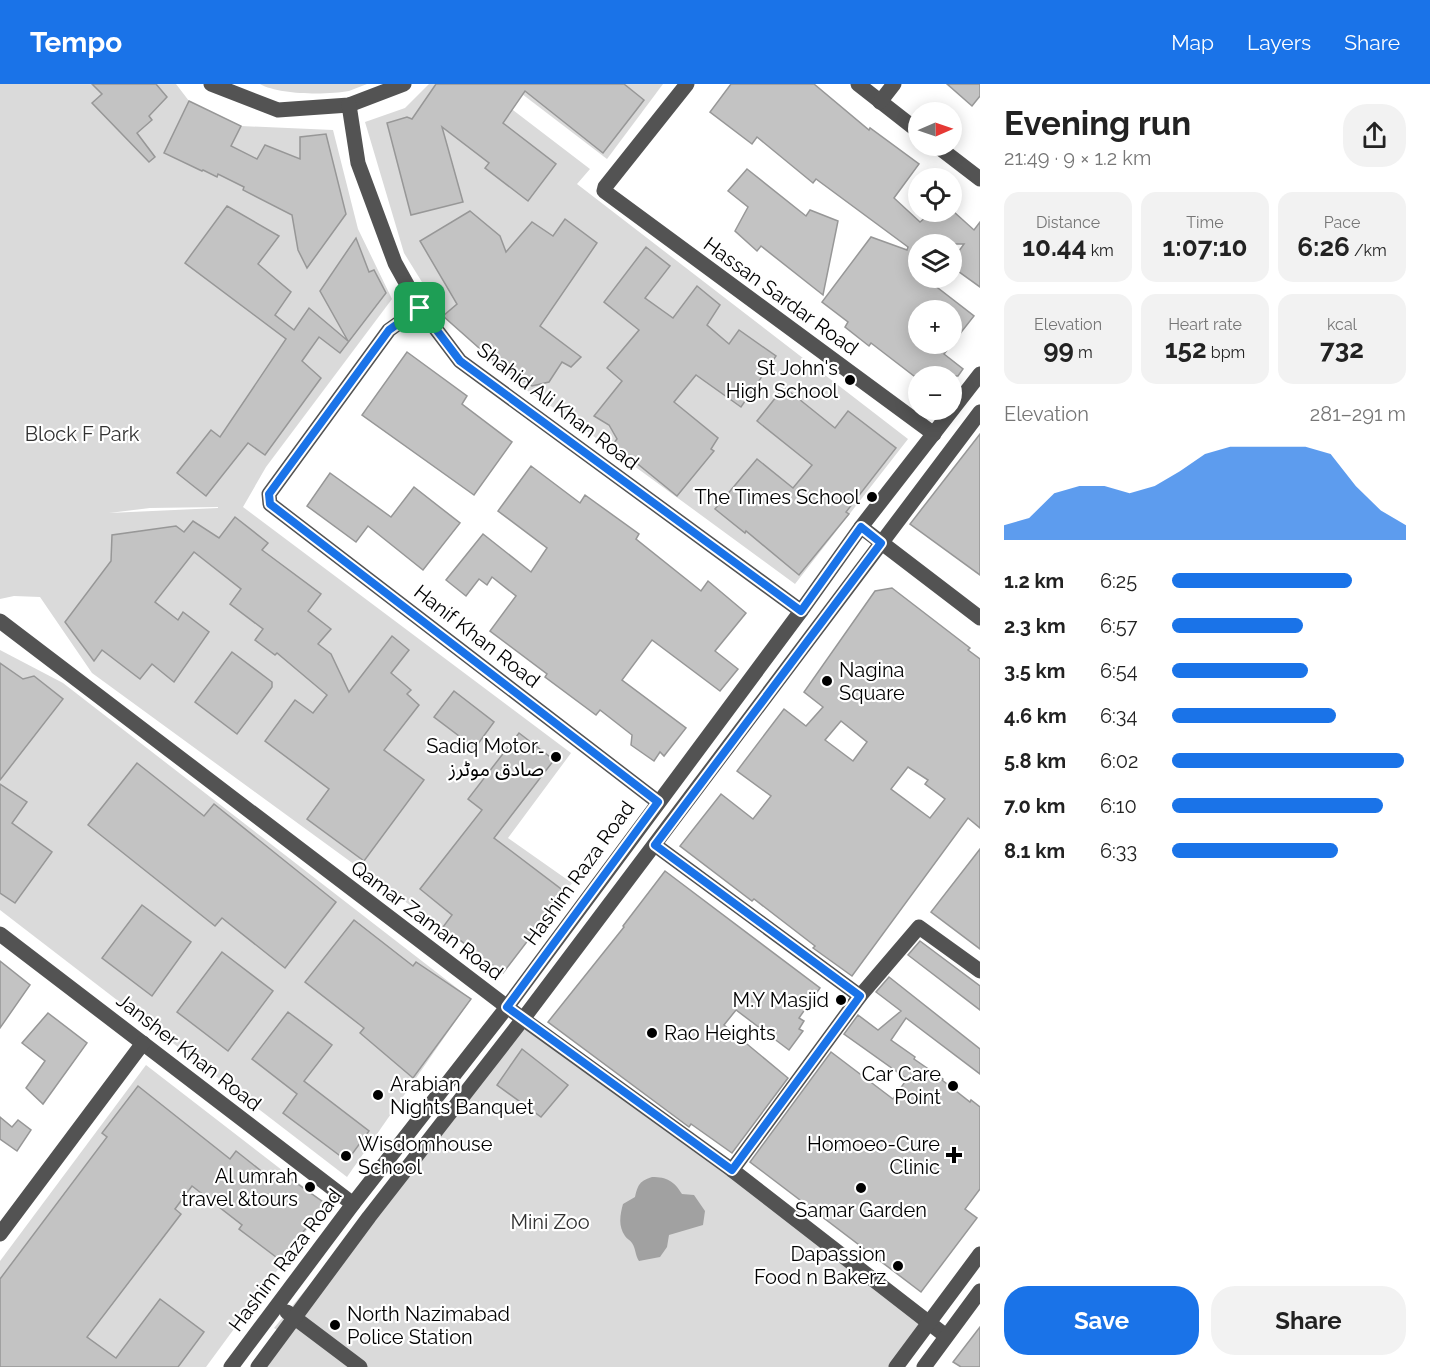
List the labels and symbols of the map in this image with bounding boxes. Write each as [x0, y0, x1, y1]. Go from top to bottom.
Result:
north arrow [908, 102, 962, 156]
street label: Hassan Sardar Road [699, 232, 863, 360]
pin [394, 282, 445, 333]
street label: Shahid Ali Khan Road [472, 337, 644, 475]
place label: St John's High School [726, 356, 839, 403]
marker: St John's High School [843, 373, 857, 387]
park label: Block F Park [25, 422, 140, 446]
place label: The Times School [694, 485, 861, 509]
marker: The Times School [865, 490, 879, 504]
street label: Hanif Khan Road [409, 579, 545, 693]
place label: Nagina Square [839, 658, 905, 705]
marker: Nagina Square [820, 674, 834, 688]
place label: Sadiq Motor۔ صادق موٹرز [426, 734, 544, 781]
marker: Sadiq Motor۔ صادق موٹرز [549, 750, 563, 764]
street label: Hashim Raza Road [519, 796, 639, 950]
street label: Qamar Zaman Road [346, 855, 508, 985]
street label: Jansher Khan Road [112, 988, 266, 1116]
place label: M.Y Masjid [733, 988, 829, 1012]
marker: M.Y Masjid [834, 993, 848, 1007]
place label: Rao Heights [664, 1021, 776, 1045]
marker: Rao Heights [645, 1026, 659, 1040]
place label: Car Care Point [862, 1062, 941, 1109]
place label: Arabian Nights Banquet [390, 1072, 534, 1119]
marker: Car Care Point [946, 1079, 960, 1093]
marker: Arabian Nights Banquet [371, 1088, 385, 1102]
place label: Wisdomhouse School [358, 1132, 493, 1179]
place label: Homoeo-Cure Clinic [807, 1132, 940, 1179]
marker: Homoeo-Cure Clinic [945, 1146, 963, 1164]
marker: Wisdomhouse School [339, 1149, 353, 1163]
place label: Al umrah travel &tours [181, 1164, 298, 1211]
marker: Al umrah travel &tours [303, 1180, 317, 1194]
marker: Samar Garden [854, 1181, 868, 1195]
street label: Hashim Raza Road [224, 1184, 346, 1336]
place label: Samar Garden [795, 1198, 927, 1222]
park label: Mini Zoo [510, 1210, 590, 1234]
place label: Dapassion Food n Bakerz [754, 1242, 886, 1289]
marker: Dapassion Food n Bakerz [891, 1259, 905, 1273]
place label: North Nazimabad Police Station [347, 1302, 510, 1349]
marker: North Nazimabad Police Station [328, 1318, 342, 1332]

